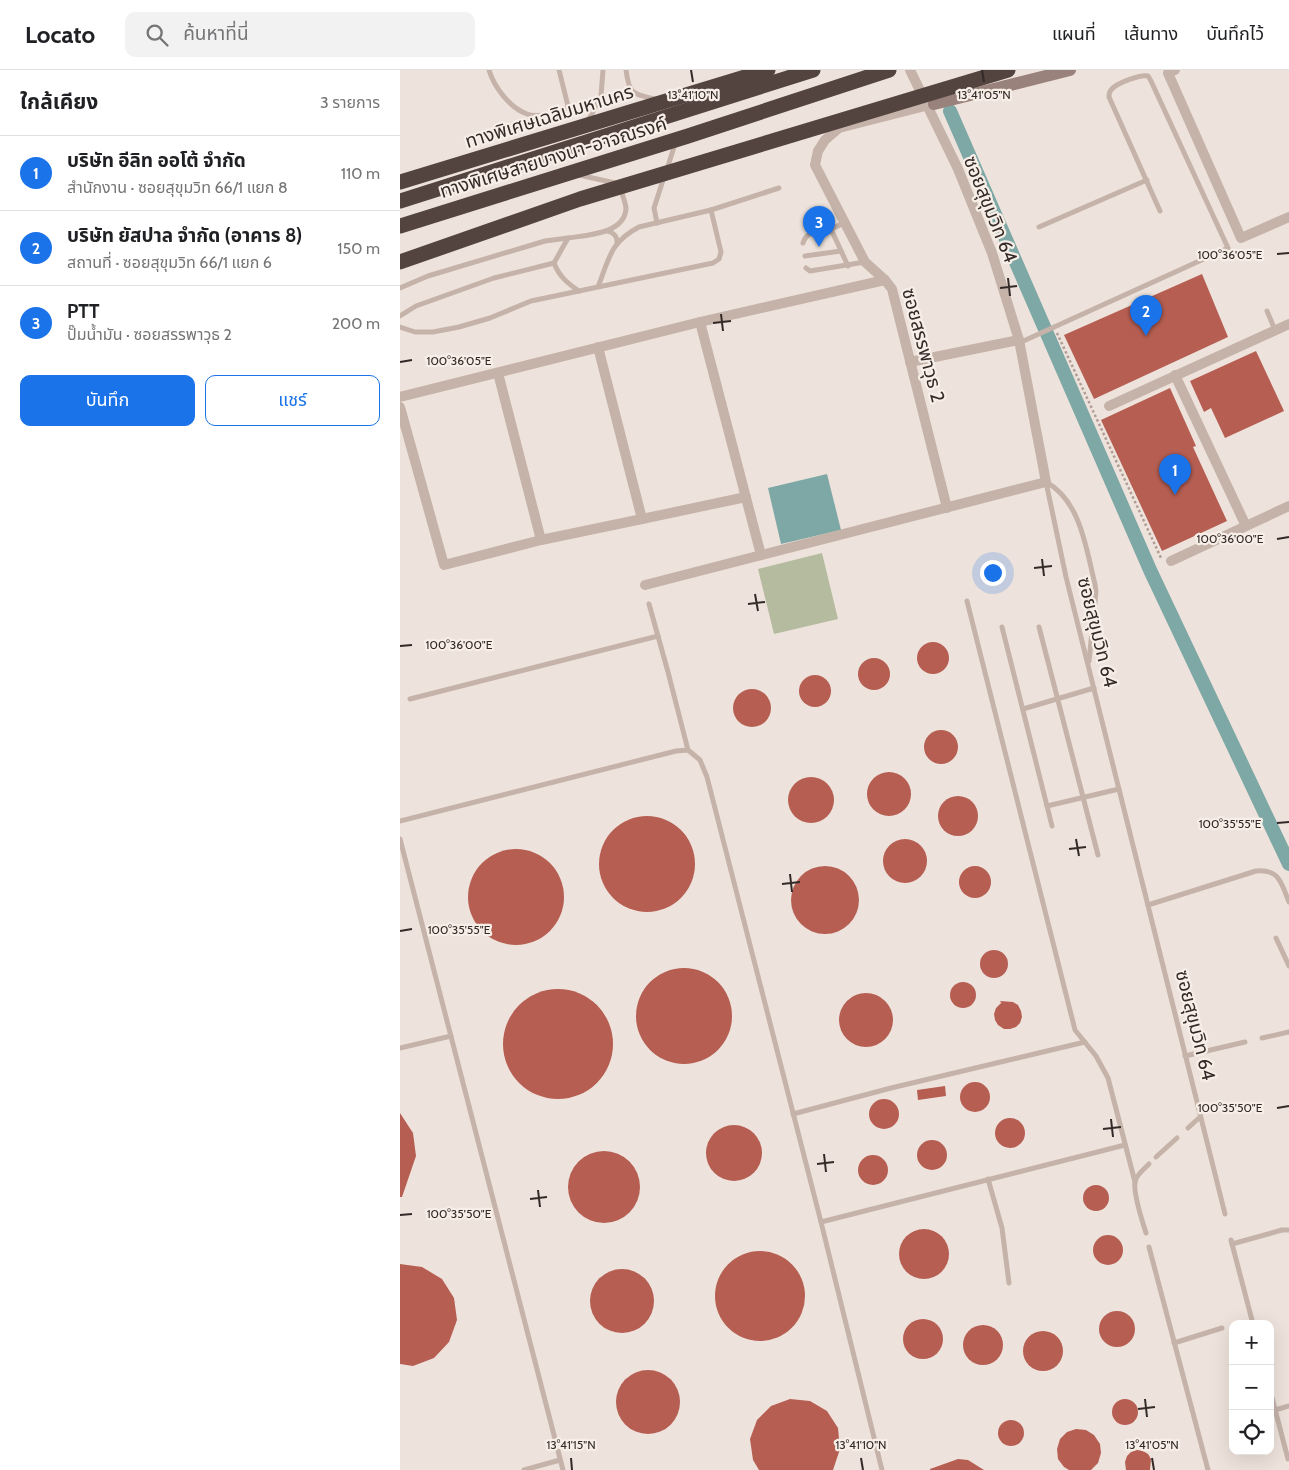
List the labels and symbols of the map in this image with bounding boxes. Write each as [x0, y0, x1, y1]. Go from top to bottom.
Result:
street label: ทางพิเศษเฉลิมมหานคร [462, 80, 636, 153]
text: 13°41'10"N [667, 87, 719, 102]
text: 13°41'05"N [957, 87, 1011, 102]
street label: ทางพิเศษสายบางนา-อาจณรงค์ [437, 112, 669, 203]
street label: ซอยสุขุมวิท 64 [959, 153, 1022, 266]
pin: 3 [803, 206, 835, 247]
text: 100°36'05"E [1198, 247, 1263, 262]
street label: ซอยสรรพาวุธ 2 [897, 286, 950, 405]
pin: 2 [1130, 295, 1162, 336]
text: 100°36'05"E [427, 353, 492, 368]
pin: 1 [1159, 454, 1191, 495]
text: 100°36'00"E [1197, 531, 1264, 546]
your location [980, 560, 1006, 586]
street label: ซอยสุขุมวิท 64 [1073, 575, 1122, 690]
text: 100°36'00"E [426, 637, 493, 652]
text: 100°35'55"E [1199, 816, 1262, 831]
text: 100°35'55"E [428, 922, 491, 937]
street label: ซอยสุขุมวิท 64 [1171, 968, 1220, 1083]
text: 100°35'50"E [1198, 1100, 1263, 1115]
text: 100°35'50"E [427, 1206, 492, 1221]
text: 13°41'15"N [546, 1437, 596, 1452]
text: 13°41'10"N [835, 1437, 887, 1452]
text: 13°41'05"N [1125, 1437, 1179, 1452]

